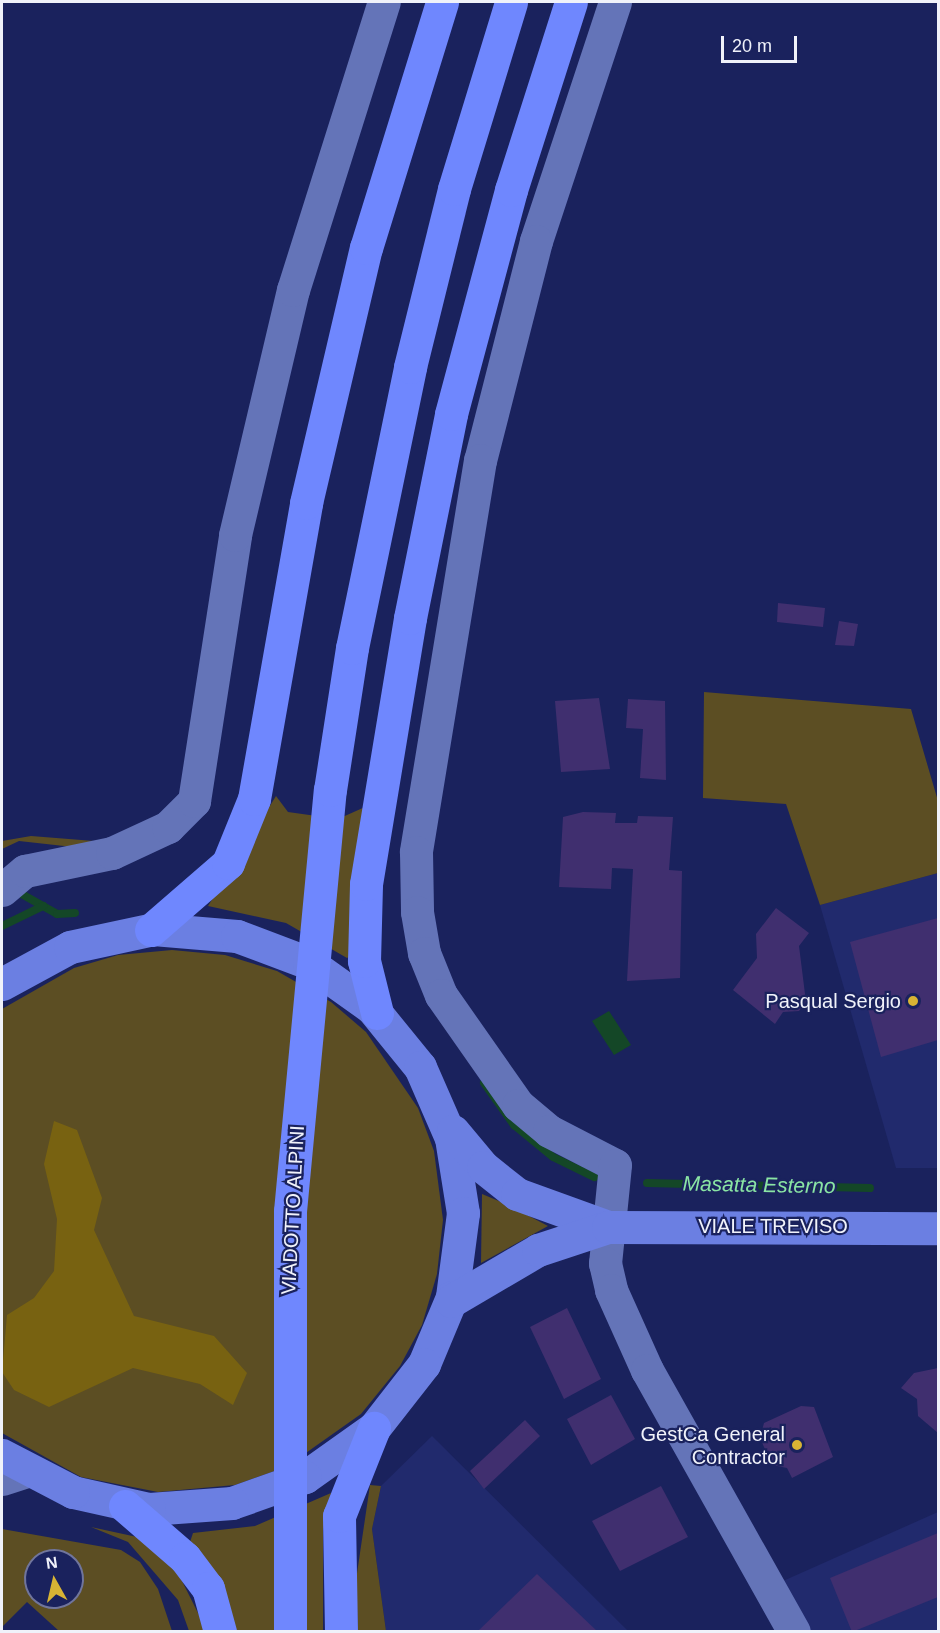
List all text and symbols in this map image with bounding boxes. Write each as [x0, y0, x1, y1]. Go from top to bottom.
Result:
scale bar [724, 24, 800, 62]
text: 20 m [732, 36, 772, 56]
place label: Pasqual Sergio [765, 989, 901, 1013]
marker: Pasqual Sergio [906, 994, 920, 1008]
street label: VIADOTTO ALPINI [277, 1124, 309, 1296]
water label: Masatta Esterno [682, 1171, 836, 1199]
street label: VIALE TREVISO [698, 1214, 848, 1238]
place label: GestCa General Contractor [640, 1422, 785, 1469]
marker: GestCa General Contractor [790, 1438, 804, 1452]
north arrow [24, 1549, 84, 1609]
text: N [45, 1553, 59, 1572]

